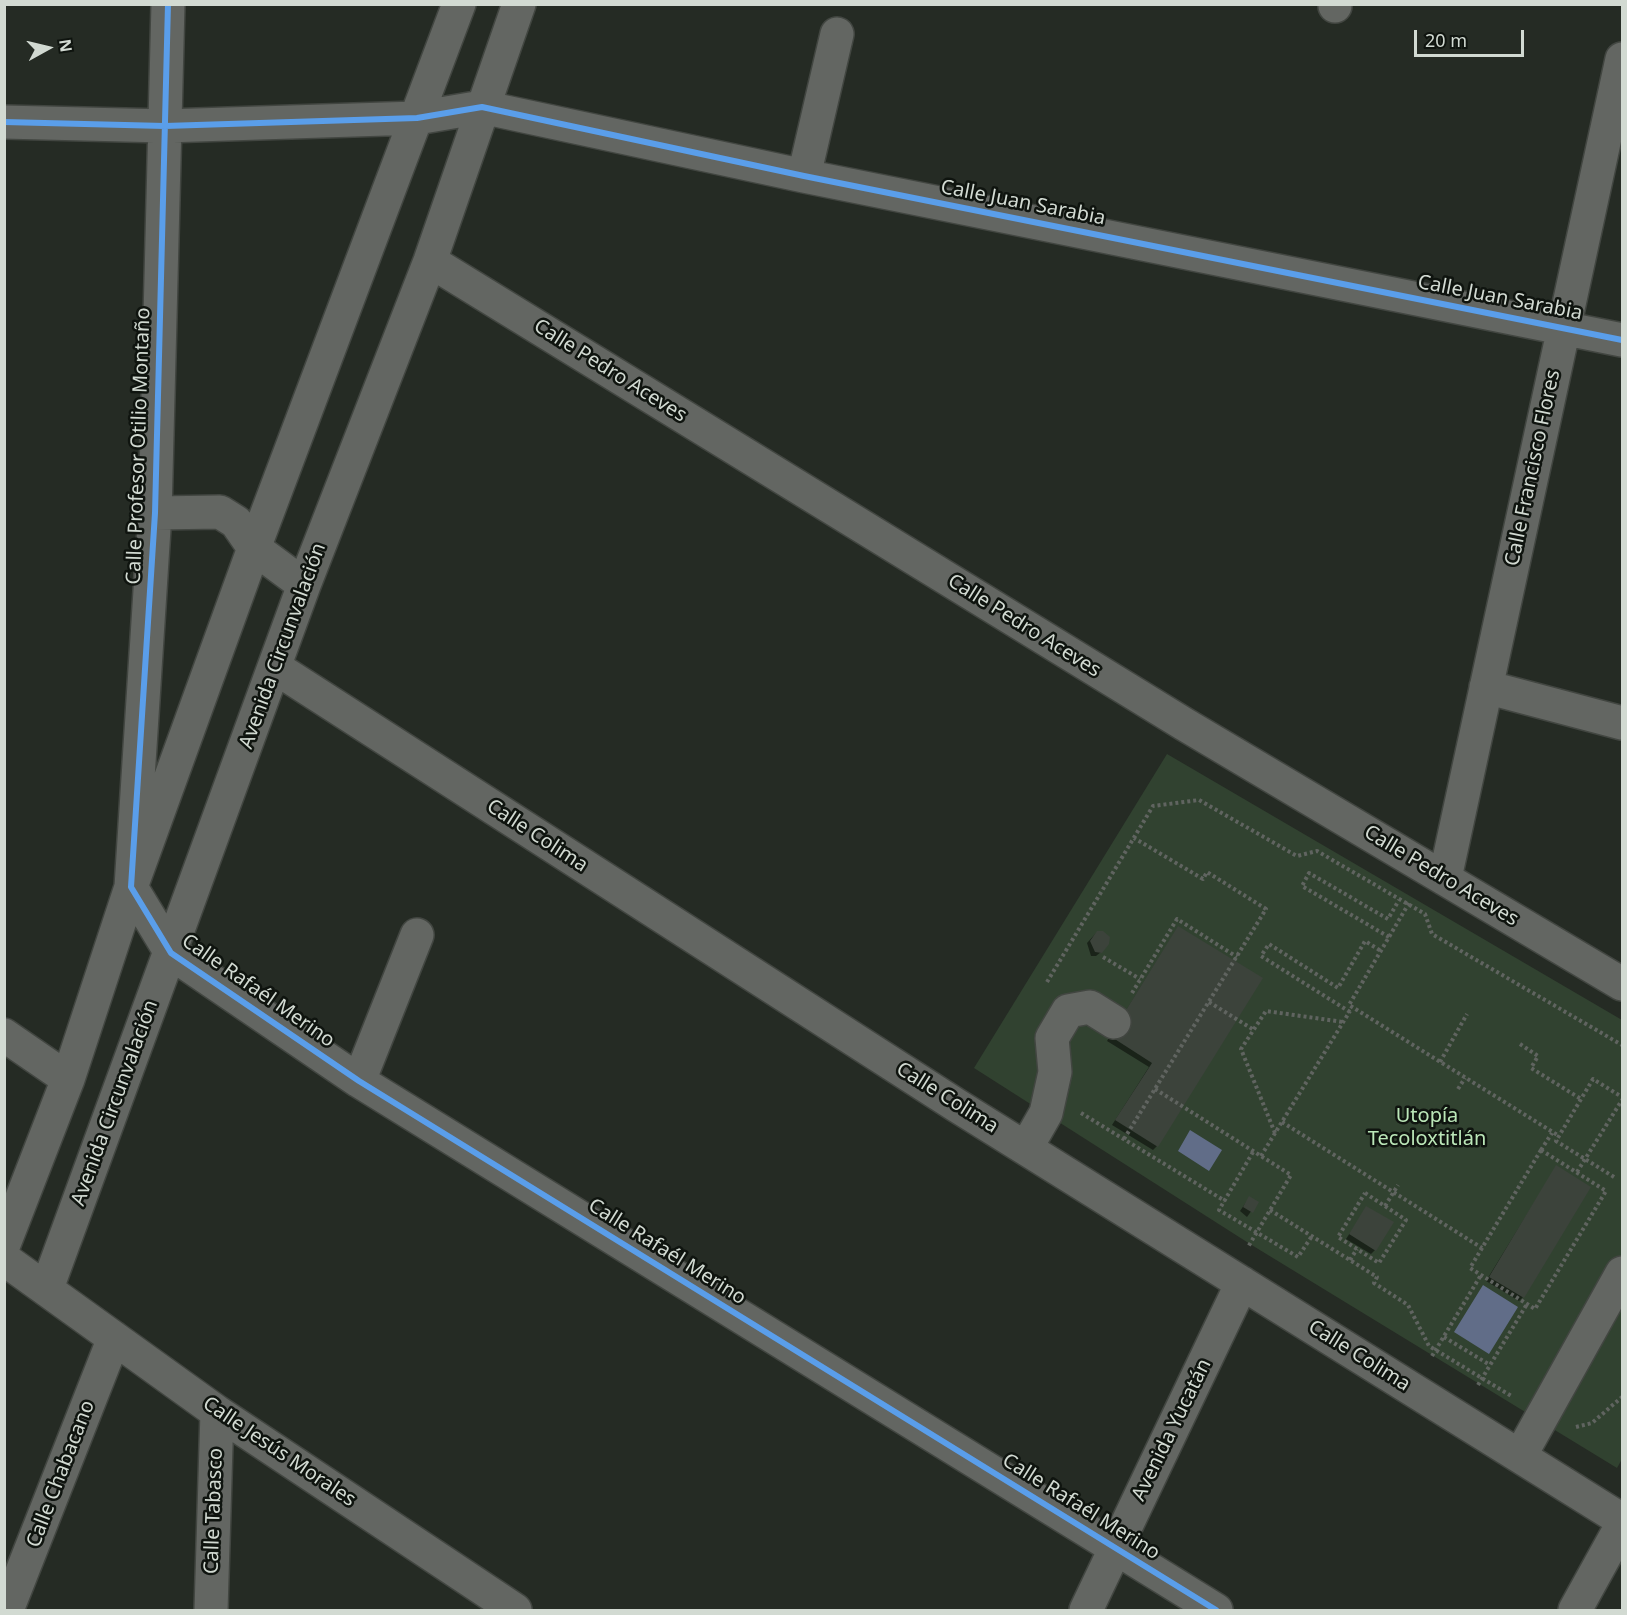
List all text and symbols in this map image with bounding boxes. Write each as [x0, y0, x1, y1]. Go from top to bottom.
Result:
north arrow [18, 18, 78, 78]
scale bar [1417, 18, 1526, 56]
text: 20 m [1425, 28, 1467, 52]
text: N [54, 38, 78, 53]
street label: Calle Juan Sarabia [939, 175, 1107, 231]
street label: Calle Juan Sarabia [1416, 270, 1584, 326]
street label: Calle Profesor Otilio Montaño [122, 307, 156, 585]
street label: Calle Pedro Aceves [529, 314, 691, 428]
street label: Calle Francisco Flores [1500, 368, 1566, 568]
street label: Avenida Circunvalación [235, 540, 331, 752]
street label: Calle Pedro Aceves [943, 569, 1105, 683]
street label: Calle Colima [482, 794, 592, 878]
street label: Calle Pedro Aceves [1359, 820, 1523, 932]
street label: Calle Rafaél Merino [177, 929, 339, 1053]
street label: Avenida Circunvalación [67, 997, 163, 1209]
street label: Calle Colima [892, 1057, 1002, 1139]
park label: Utopía Tecoloxtitlán [1368, 1104, 1486, 1151]
street label: Calle Rafaél Merino [584, 1194, 750, 1310]
street label: Calle Colima [1304, 1315, 1414, 1397]
street label: Avenida Yucatán [1127, 1355, 1217, 1505]
street label: Calle Jesús Morales [198, 1392, 360, 1512]
street label: Calle Chabacano [22, 1397, 100, 1551]
street label: Calle Tabasco [200, 1448, 228, 1574]
street label: Calle Rafaél Merino [998, 1449, 1164, 1565]

